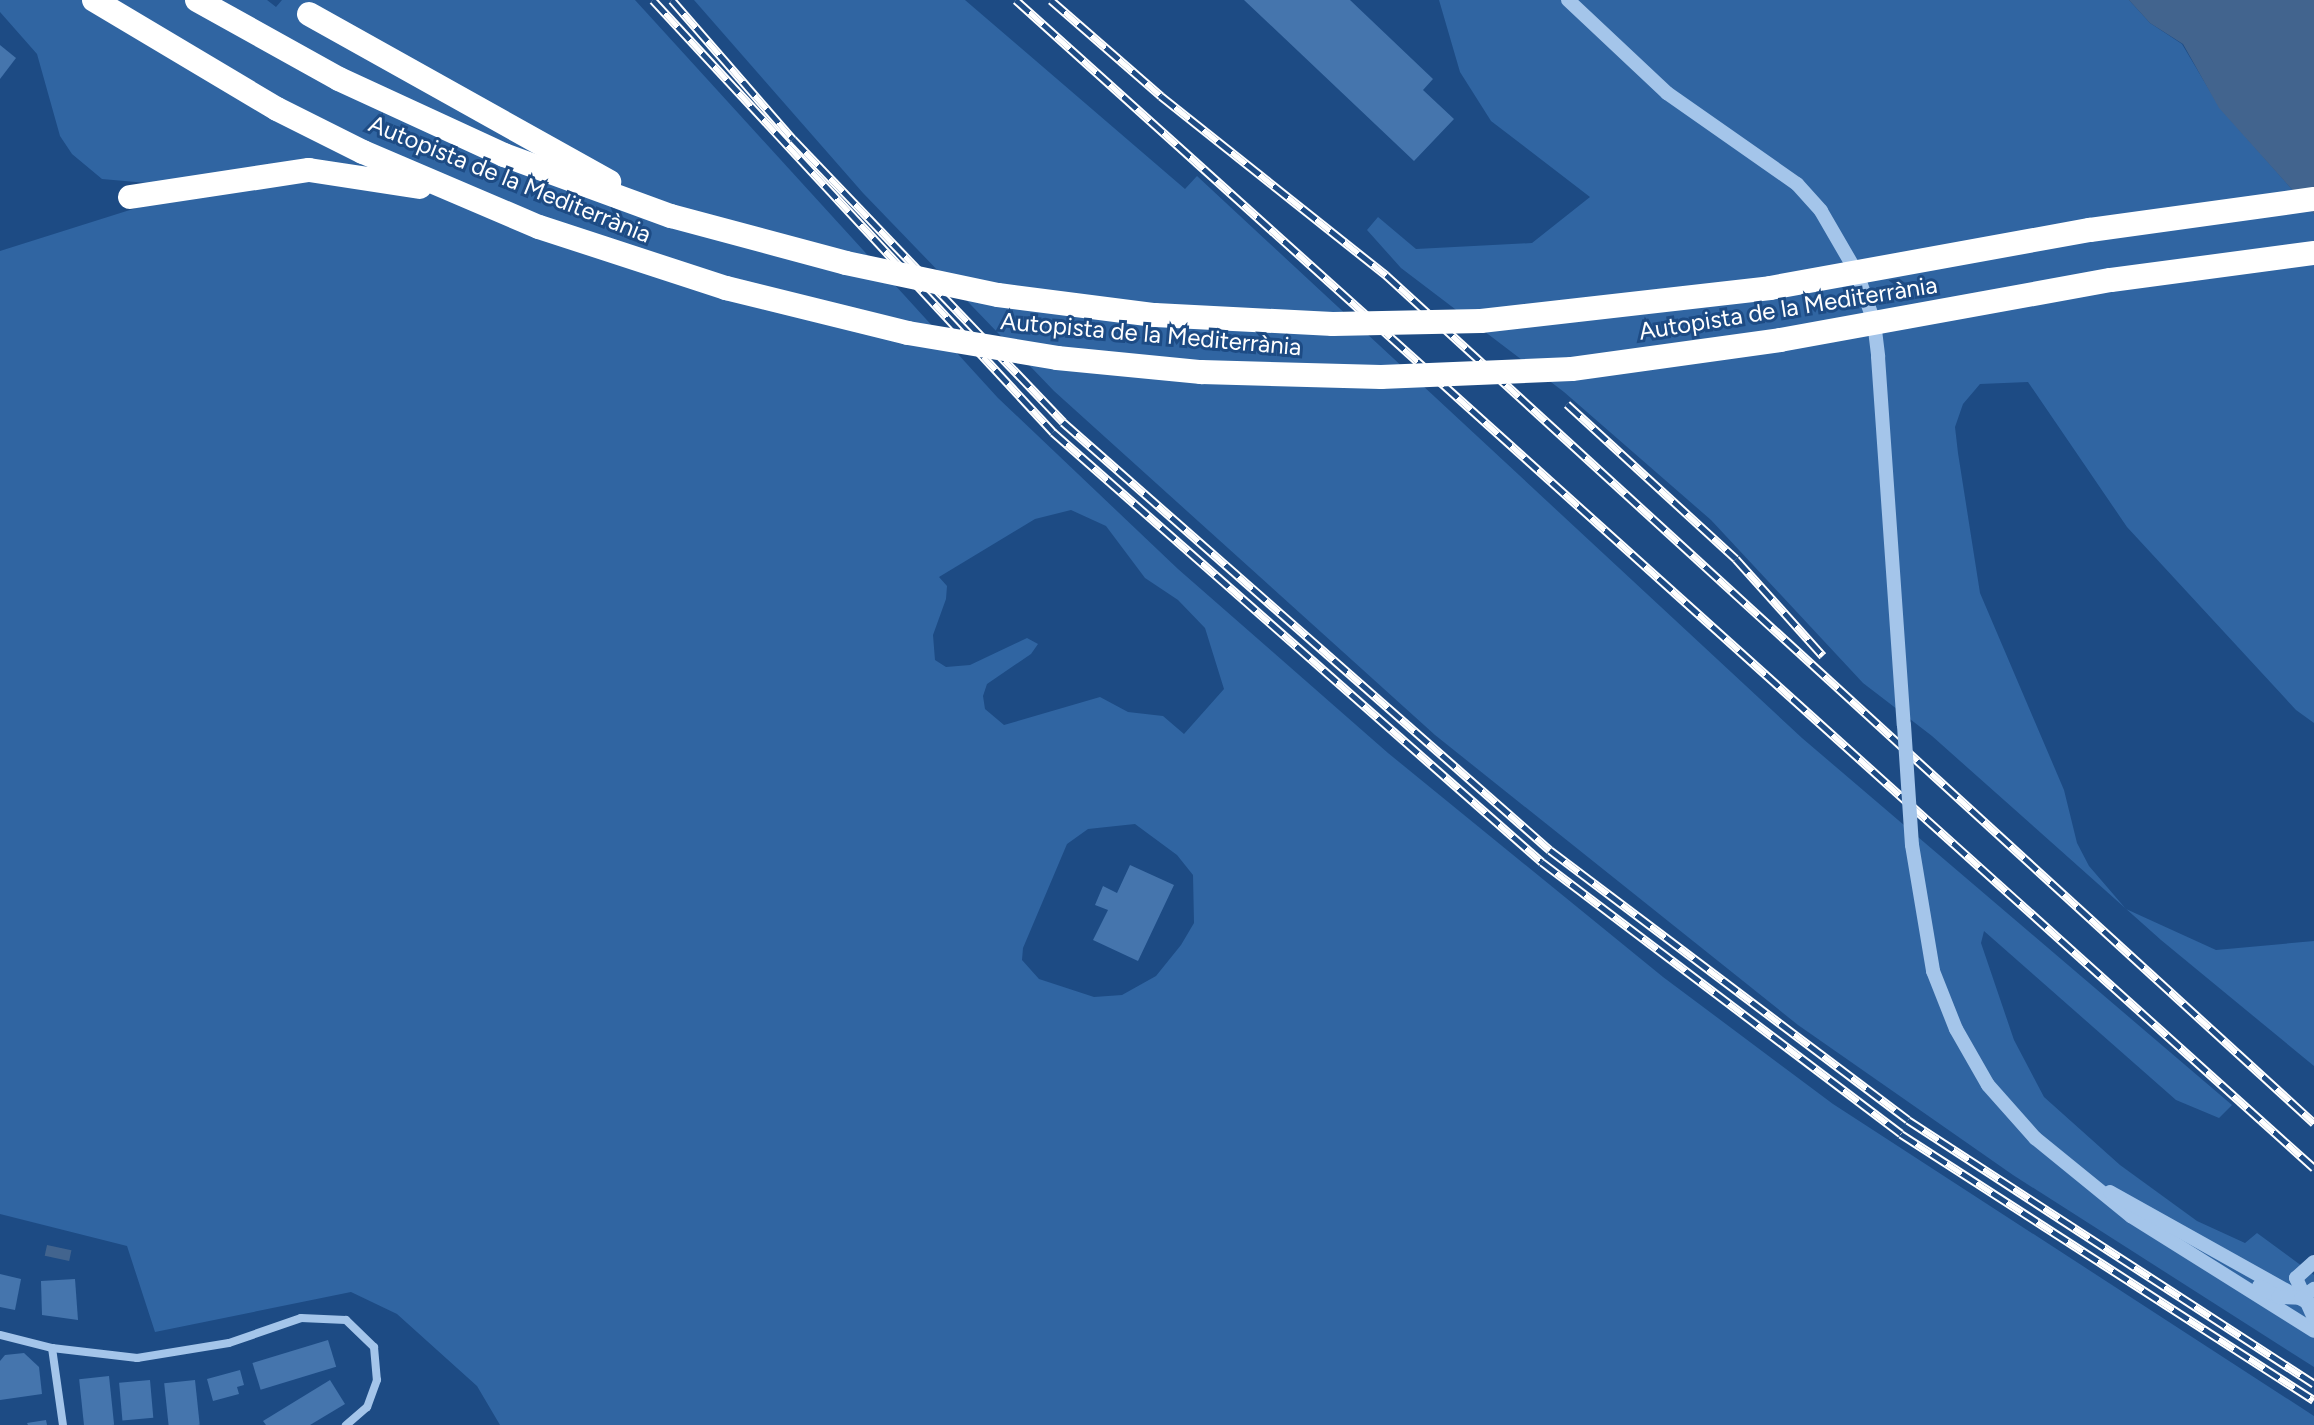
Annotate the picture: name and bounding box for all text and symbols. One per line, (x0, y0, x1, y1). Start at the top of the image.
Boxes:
street label: Autopista de la Mediterrània (365, 109, 655, 249)
street label: Autopista de la Mediterrània (1637, 270, 1939, 346)
street label: Autopista de la Mediterrània (999, 306, 1303, 362)

